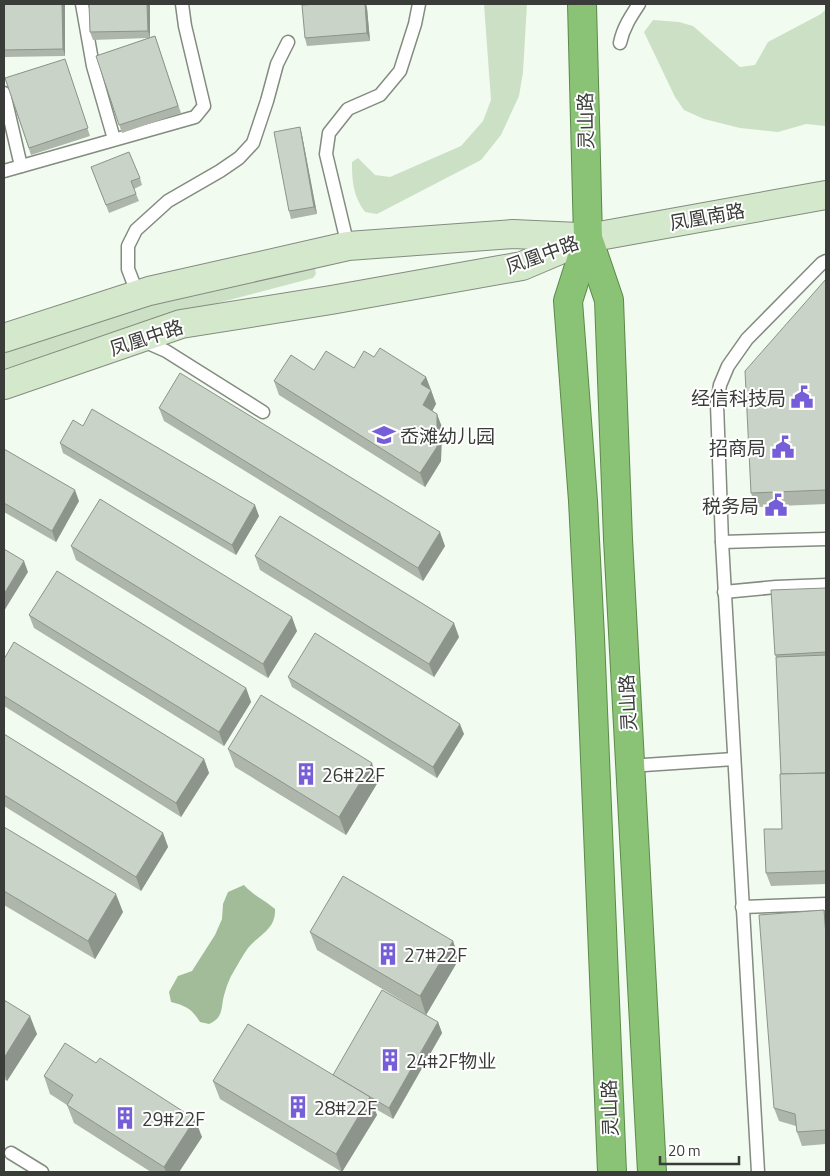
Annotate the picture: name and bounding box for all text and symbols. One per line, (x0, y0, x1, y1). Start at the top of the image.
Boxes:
street label: 灵山路 (570, 92, 600, 150)
street label: 凤凰南路 (667, 195, 747, 237)
street label: 凤凰中路 (501, 227, 583, 281)
street label: 凤凰中路 (105, 311, 187, 363)
place label: 经信科技局 (691, 383, 786, 412)
public building icon: 经信科技局 (789, 384, 815, 410)
place label: 岙滩幼儿园 (400, 421, 495, 450)
school or university icon: 岙滩幼儿园 (371, 422, 397, 448)
place label: 招商局 (709, 433, 766, 462)
public building icon: 招商局 (770, 434, 796, 460)
place label: 税务局 (702, 491, 759, 520)
public building icon: 税务局 (763, 492, 789, 518)
street label: 灵山路 (611, 674, 643, 732)
place label: 26#22F (322, 760, 385, 789)
building icon: 26#22F (293, 761, 319, 787)
place label: 27#22F (404, 940, 467, 969)
building icon: 27#22F (375, 941, 401, 967)
place label: 24#2F物业 (406, 1046, 497, 1075)
building icon: 24#2F物业 (377, 1047, 403, 1073)
street label: 灵山路 (594, 1079, 624, 1137)
place label: 28#22F (314, 1093, 377, 1122)
building icon: 28#22F (285, 1094, 311, 1120)
place label: 29#22F (142, 1104, 205, 1133)
building icon: 29#22F (112, 1105, 138, 1131)
scale bar (660, 1134, 739, 1166)
text: 20 m (668, 1139, 701, 1162)

